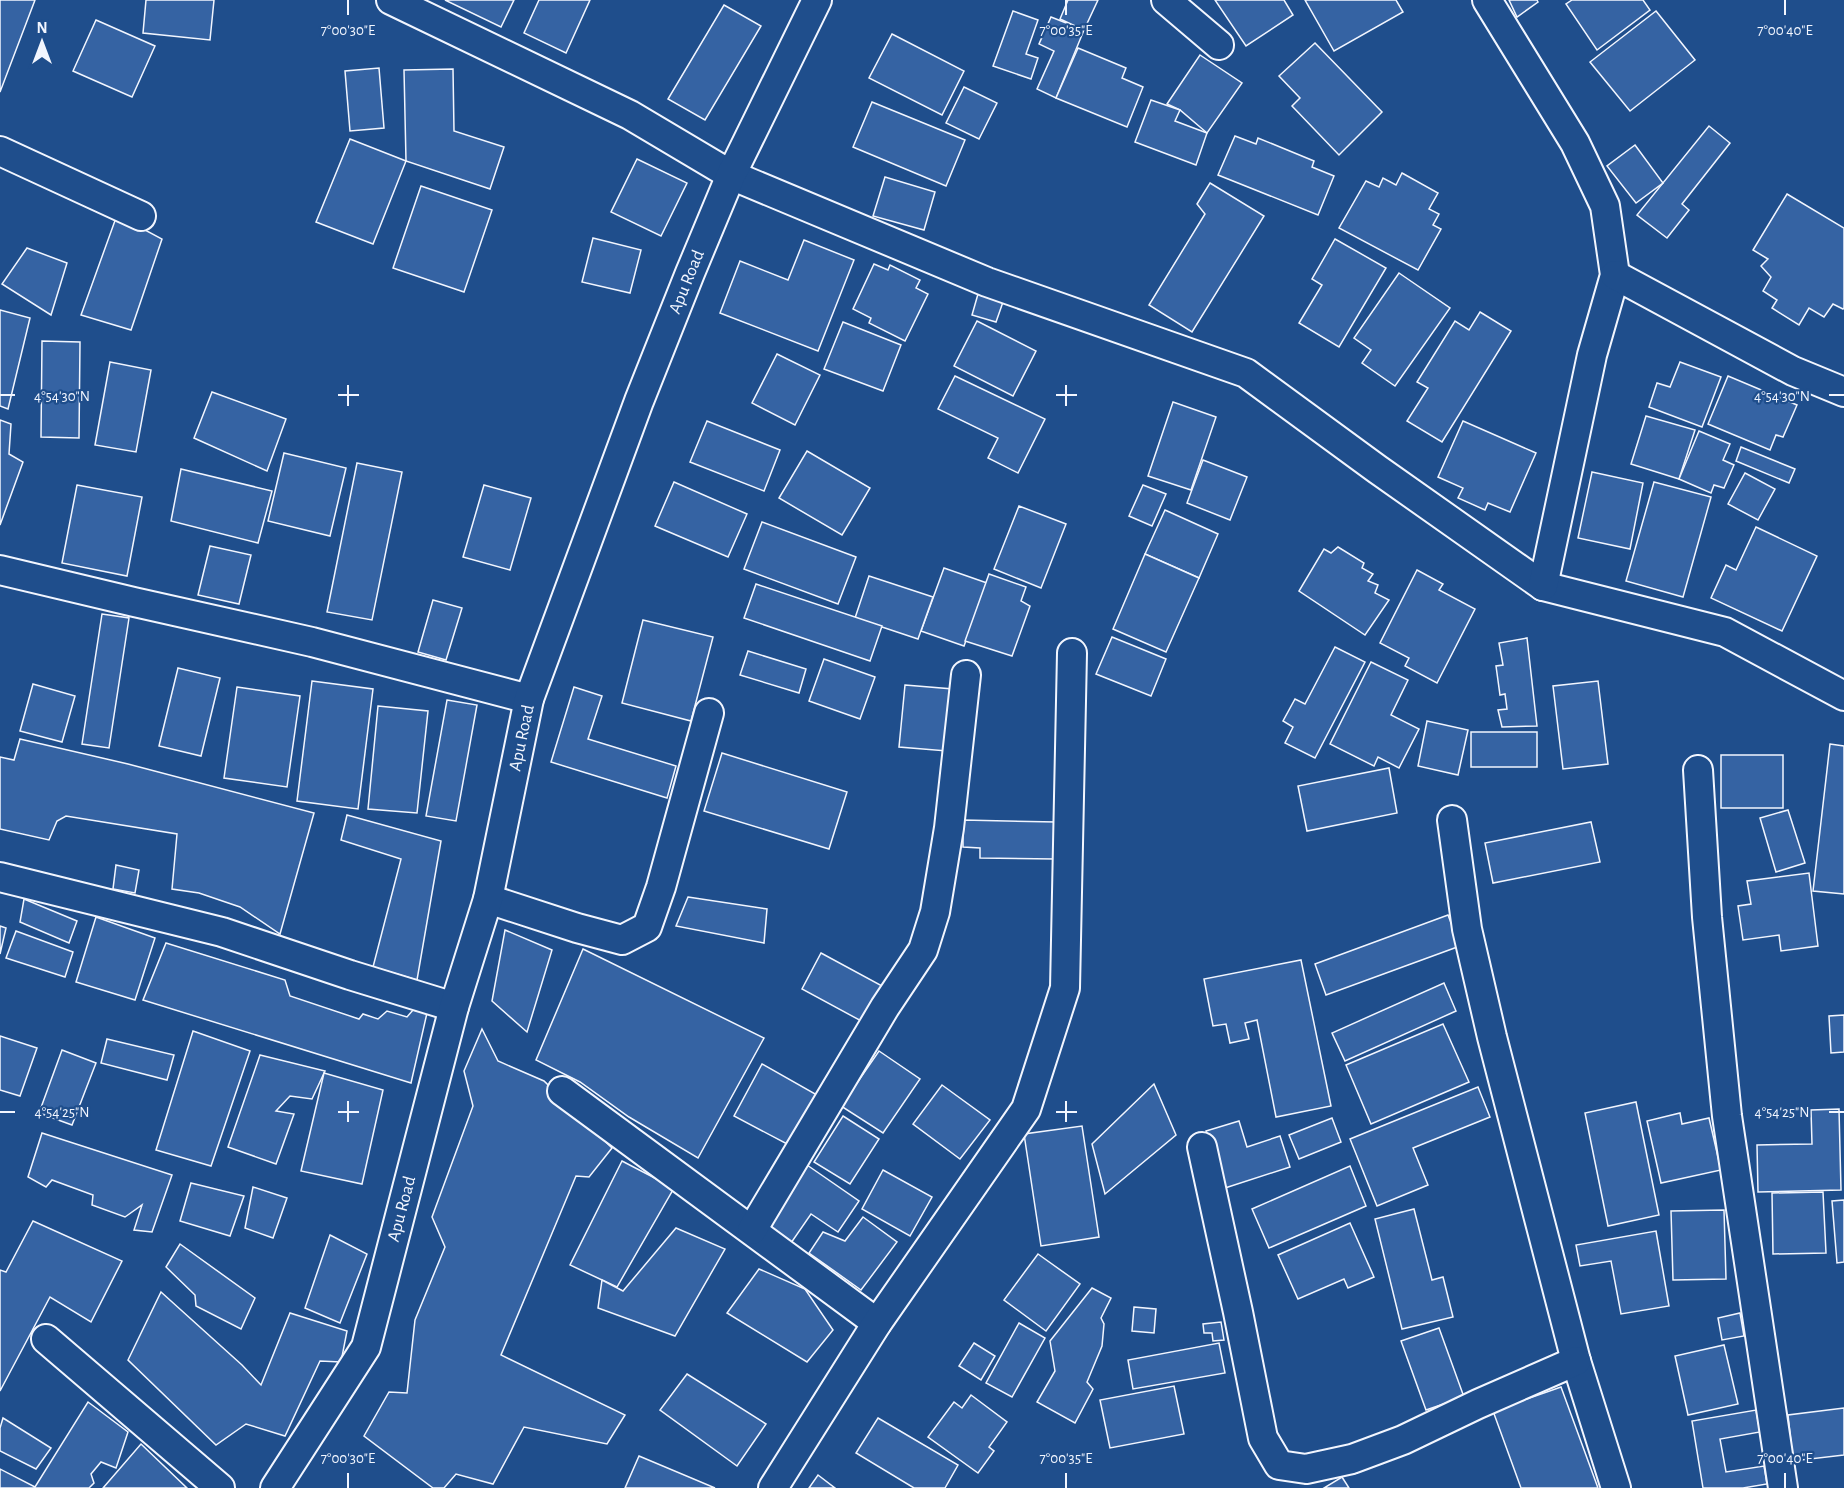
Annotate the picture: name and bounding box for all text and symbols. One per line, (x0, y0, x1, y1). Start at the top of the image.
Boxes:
north arrow (12, 12, 72, 72)
text: N (36, 20, 48, 36)
text: 7°00'30"E (321, 23, 375, 38)
text: 7°00'35"E (1040, 23, 1092, 38)
text: 7°00'40"E (1757, 23, 1813, 38)
street label: Apu Road (666, 247, 708, 317)
text: 4°54'30"N (34, 389, 90, 404)
text: 4°54'30"N (1754, 389, 1810, 404)
street label: Apu Road (506, 703, 538, 773)
text: 4°54'25"N (34, 1105, 90, 1120)
text: 4°54'25"N (1754, 1105, 1810, 1120)
street label: Apu Road (385, 1174, 419, 1244)
text: 7°00'30"E (321, 1451, 375, 1466)
text: 7°00'35"E (1040, 1451, 1092, 1466)
text: 7°00'40"E (1757, 1451, 1813, 1466)

